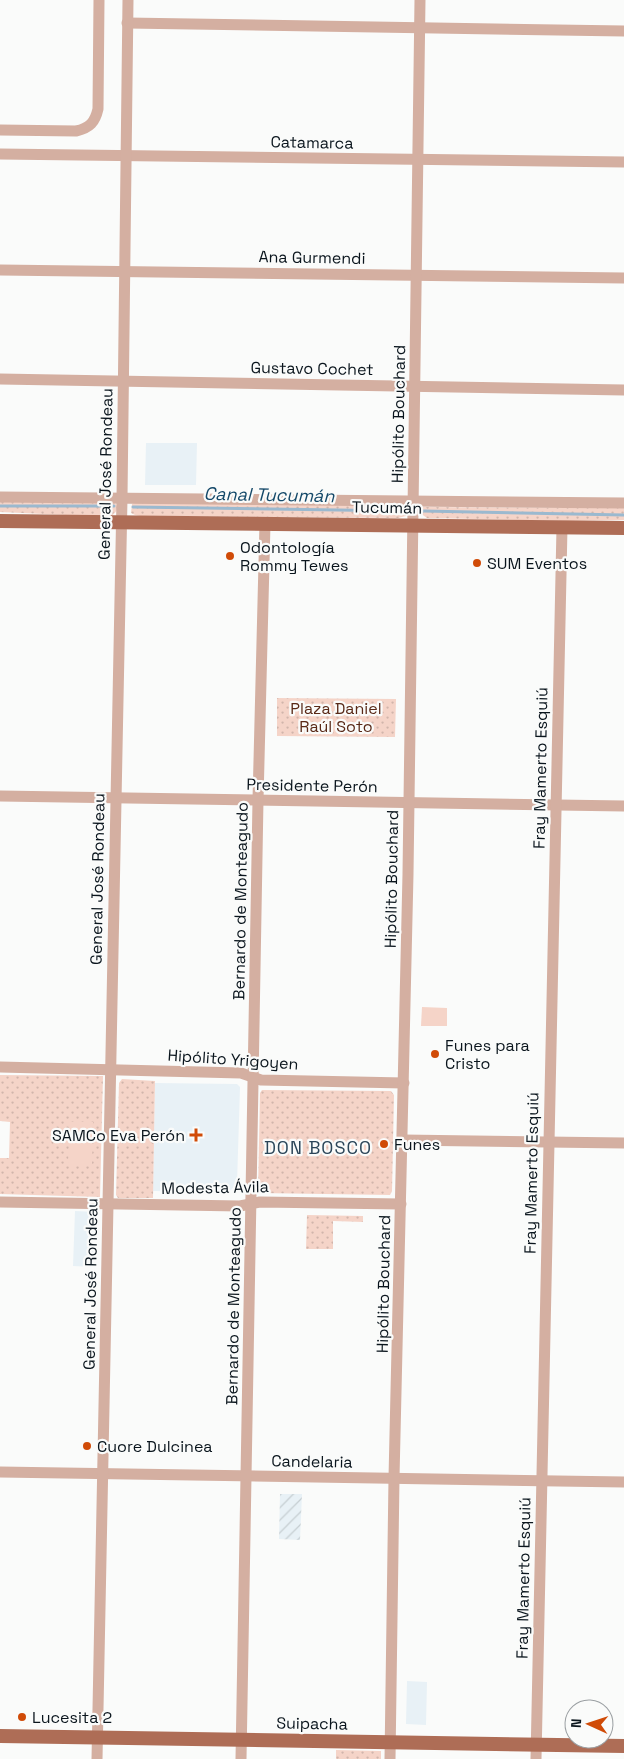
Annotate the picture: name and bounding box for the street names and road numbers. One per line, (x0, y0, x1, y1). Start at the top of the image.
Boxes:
street label: Catamarca (270, 131, 354, 154)
street label: Ana Gurmendi (258, 246, 366, 269)
street label: Hipólito Bouchard (387, 345, 410, 483)
street label: Gustavo Cochet (250, 357, 374, 380)
street label: General José Rondeau (94, 388, 117, 560)
street label: Tucumán (352, 496, 422, 519)
street label: Fray Mamerto Esquiú (529, 687, 552, 849)
street label: Presidente Perón (246, 774, 378, 797)
street label: General José Rondeau (86, 793, 109, 965)
street label: Bernardo de Monteagudo (228, 802, 253, 1000)
street label: Hipólito Bouchard (380, 810, 403, 948)
street label: Hipólito Yrigoyen (167, 1044, 299, 1075)
street label: Fray Mamerto Esquiú (520, 1092, 543, 1254)
street label: Modesta Ávila (161, 1176, 269, 1199)
street label: General José Rondeau (79, 1198, 102, 1370)
street label: Bernardo de Monteagudo (221, 1207, 246, 1405)
street label: Hipólito Bouchard (372, 1215, 395, 1353)
street label: Candelaria (271, 1450, 353, 1473)
street label: Fray Mamerto Esquiú (512, 1497, 535, 1659)
street label: Suipacha (276, 1712, 348, 1735)

